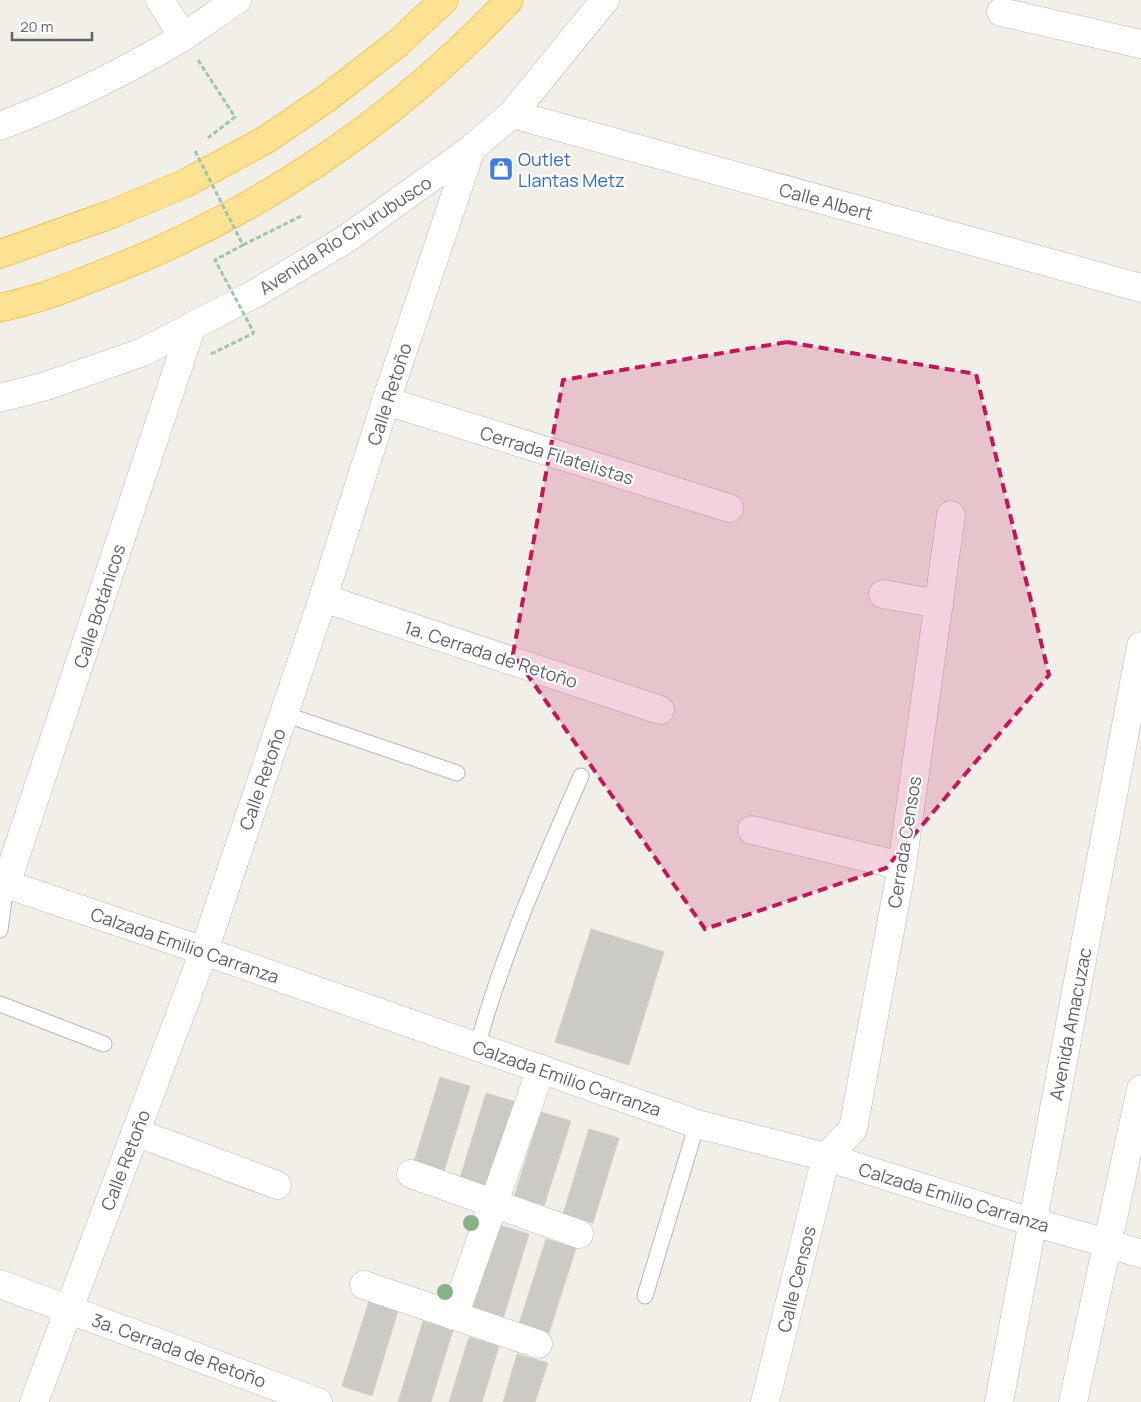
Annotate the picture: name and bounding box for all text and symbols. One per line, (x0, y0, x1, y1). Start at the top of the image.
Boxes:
scale bar (12, 10, 92, 42)
text: 20 m (20, 16, 53, 37)
place label: Outlet Llantas Metz (518, 147, 625, 192)
shop icon: Outlet Llantas Metz (488, 156, 514, 182)
street label: Avenida Río Churubusco (254, 170, 436, 300)
street label: Calle Albert (777, 177, 875, 225)
street label: Calle Retoño (361, 340, 417, 448)
street label: Cerrada Filatelistas (477, 420, 637, 490)
street label: Calle Botánicos (68, 541, 130, 671)
street label: 1a. Cerrada de Retoño (401, 615, 581, 693)
street label: Calle Retoño (233, 725, 291, 833)
street label: Cerrada Censos (882, 774, 926, 910)
street label: Calzada Emilio Carranza (88, 901, 282, 989)
street label: Avenida Amacuzac (1043, 946, 1097, 1102)
street label: Calzada Emilio Carranza (470, 1034, 664, 1122)
street label: Calle Retoño (95, 1106, 155, 1214)
street label: Calzada Emilio Carranza (856, 1157, 1052, 1237)
street label: Calle Censos (771, 1223, 821, 1335)
street label: 3a. Cerrada de Retoño (88, 1307, 270, 1393)

